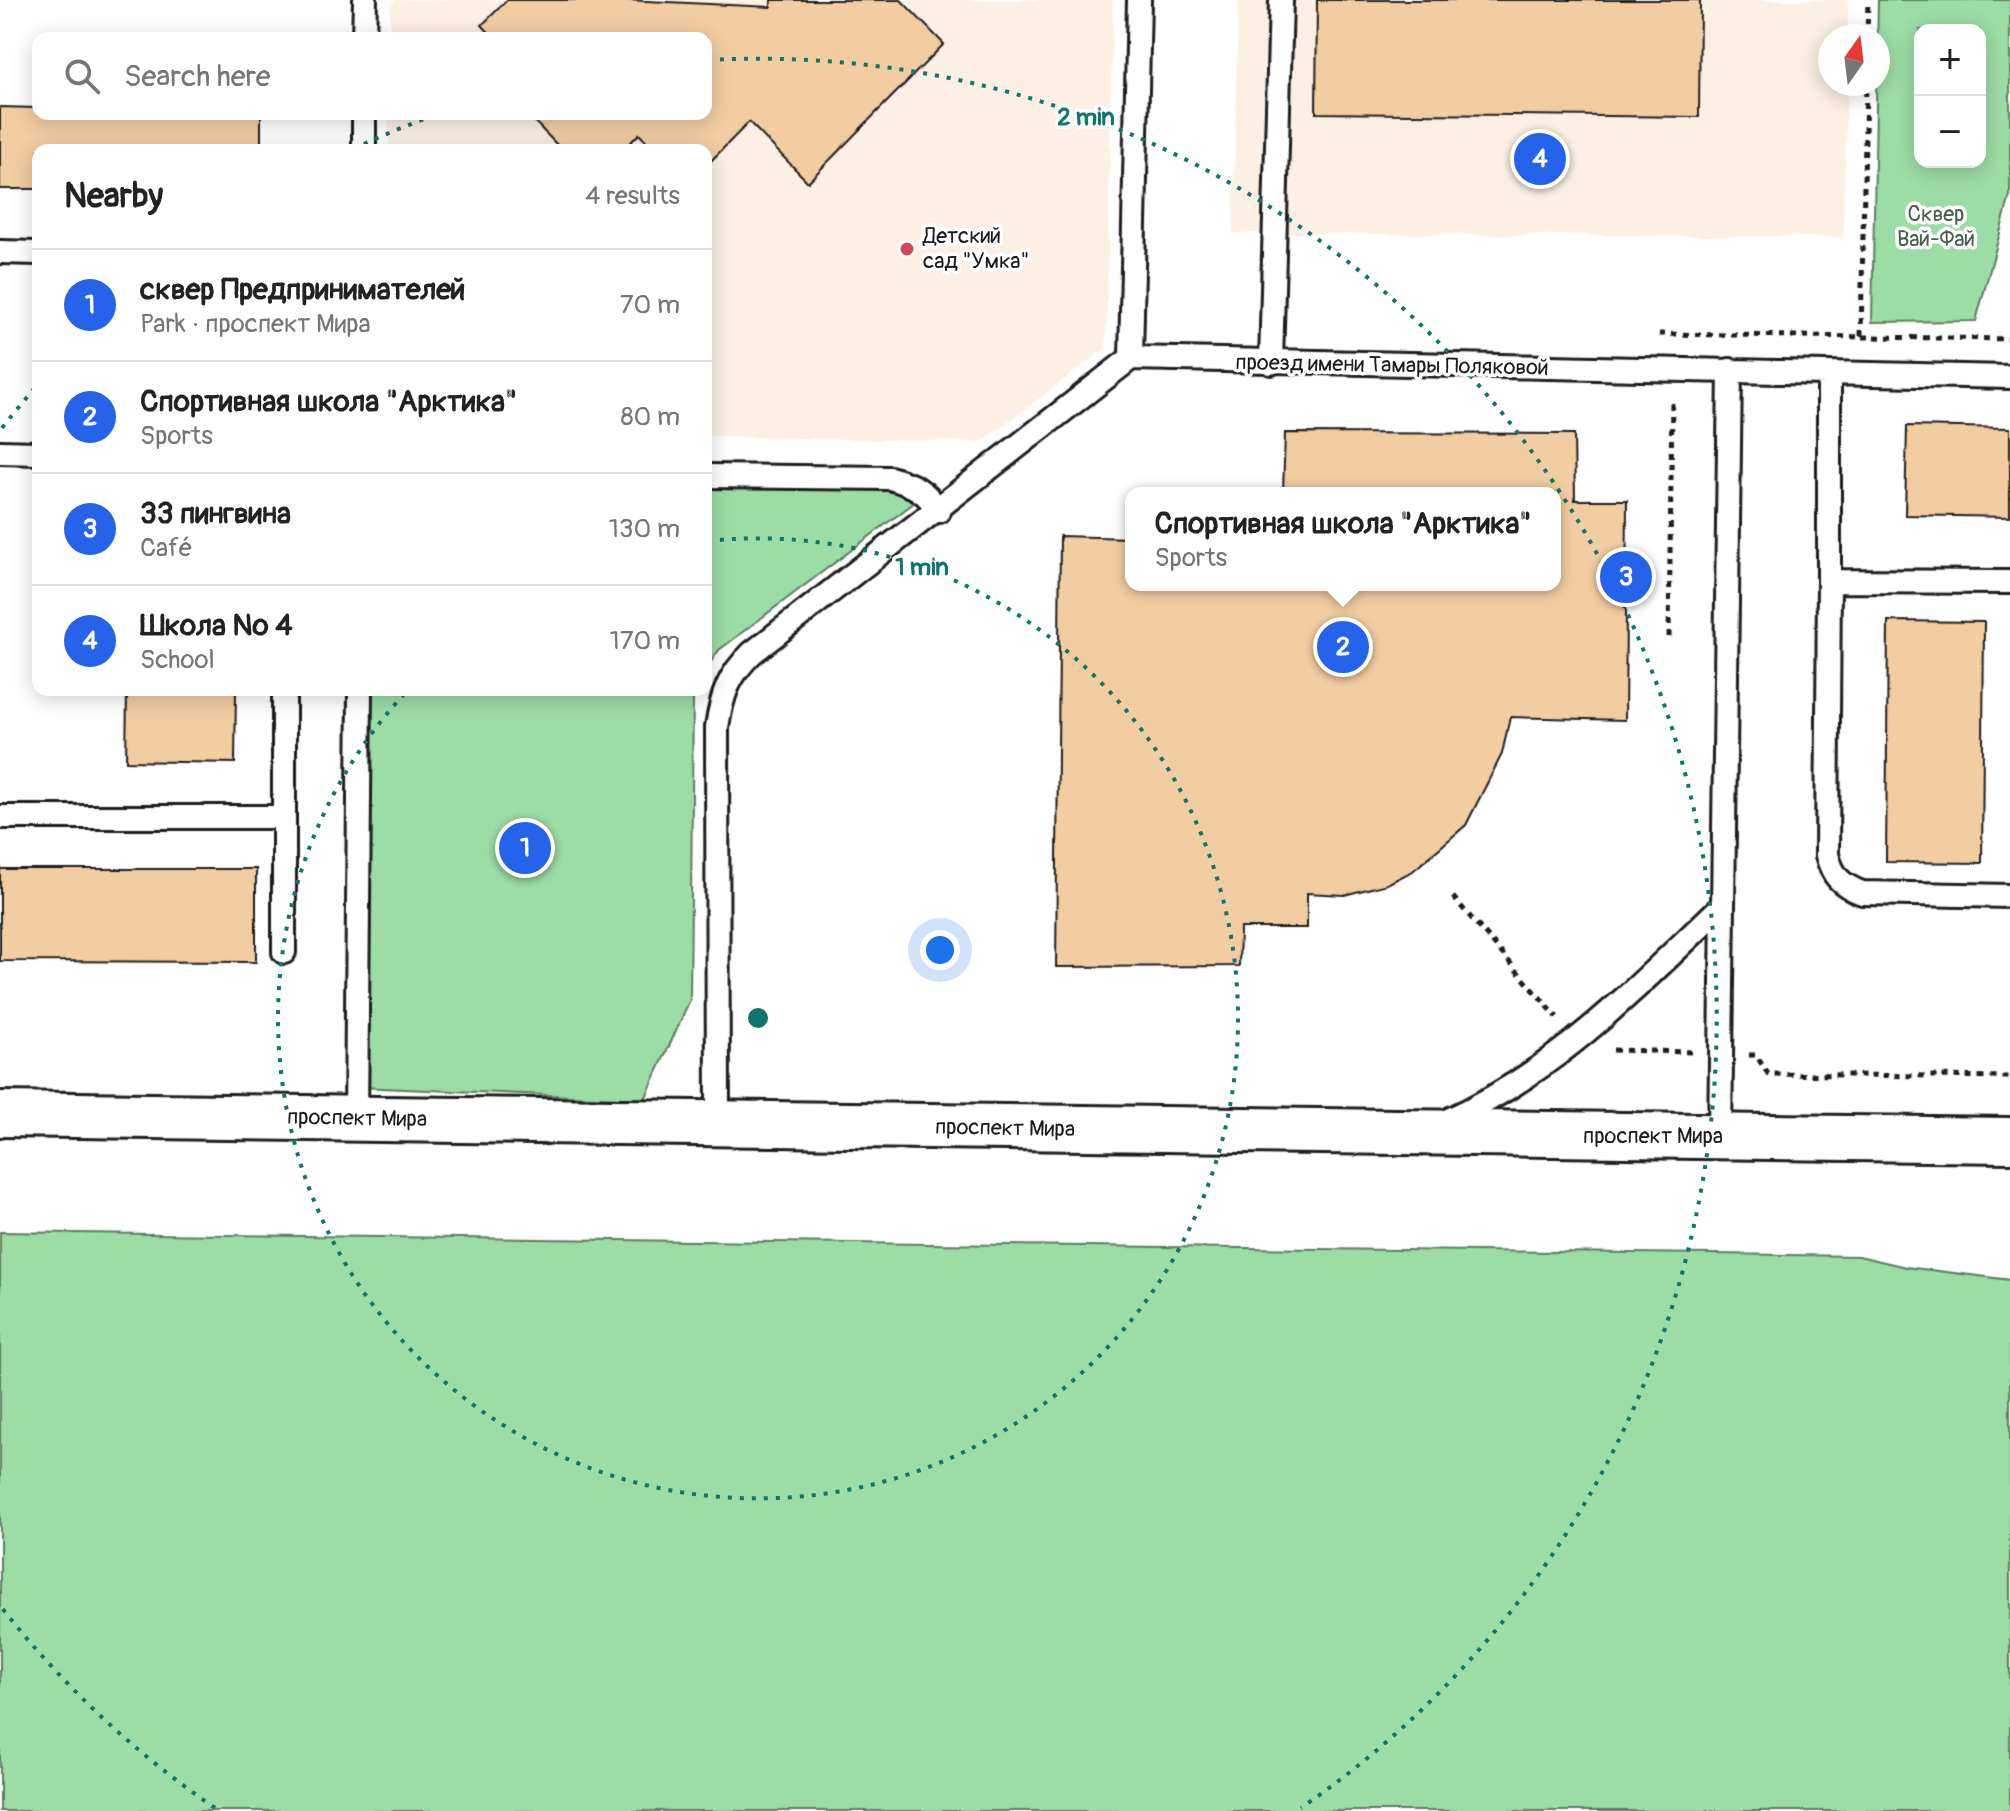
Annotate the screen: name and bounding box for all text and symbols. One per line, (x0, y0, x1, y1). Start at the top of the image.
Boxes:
north arrow (1818, 24, 1890, 96)
map controls (1914, 24, 1986, 168)
button: + (1914, 24, 1986, 96)
search box (32, 32, 712, 120)
icon: search (60, 54, 104, 98)
text: Search here (124, 58, 271, 95)
button: − (1914, 96, 1986, 168)
text: 2 min (1057, 103, 1115, 132)
pin: 4 (1514, 129, 1566, 189)
text: Nearby (64, 175, 163, 218)
text: 4 results (585, 180, 680, 212)
park label: Сквер Вай-Фай (1897, 200, 1975, 253)
place label: Детский сад "Умка" (922, 222, 1030, 275)
marker: Детский сад "Умка" (898, 240, 916, 258)
text: сквер Предпринимателей (140, 271, 466, 308)
text: 1 (85, 289, 95, 321)
text: 70 m (620, 289, 680, 321)
text: Park · проспект Мира (140, 308, 371, 340)
street label: проезд имени Тамары Поляковой (1235, 348, 1549, 382)
text: Спортивная школа "Арктика" (140, 383, 517, 420)
text: 2 (83, 401, 97, 433)
text: 80 m (620, 401, 680, 433)
text: Sports (140, 420, 213, 452)
popup (1125, 487, 1561, 591)
text: 33 пингвина (140, 495, 291, 532)
text: Спортивная школа "Арктика" (1154, 505, 1532, 542)
text: 3 (83, 513, 97, 545)
text: 130 m (609, 513, 680, 545)
text: Café (140, 532, 193, 564)
text: Sports (1154, 542, 1227, 574)
pin: 3 (1600, 547, 1652, 607)
text: 1 min (895, 553, 949, 582)
text: Школа № 4 (140, 607, 293, 644)
pin: 2 (1317, 617, 1369, 677)
text: 4 (82, 625, 98, 657)
text: 170 m (610, 625, 680, 657)
text: School (140, 644, 215, 676)
pin: 1 (499, 818, 551, 878)
your location (920, 930, 960, 970)
centre of rings (744, 1004, 772, 1032)
street label: проспект Мира (287, 1103, 427, 1133)
street label: проспект Мира (935, 1113, 1075, 1143)
street label: проспект Мира (1583, 1122, 1723, 1150)

